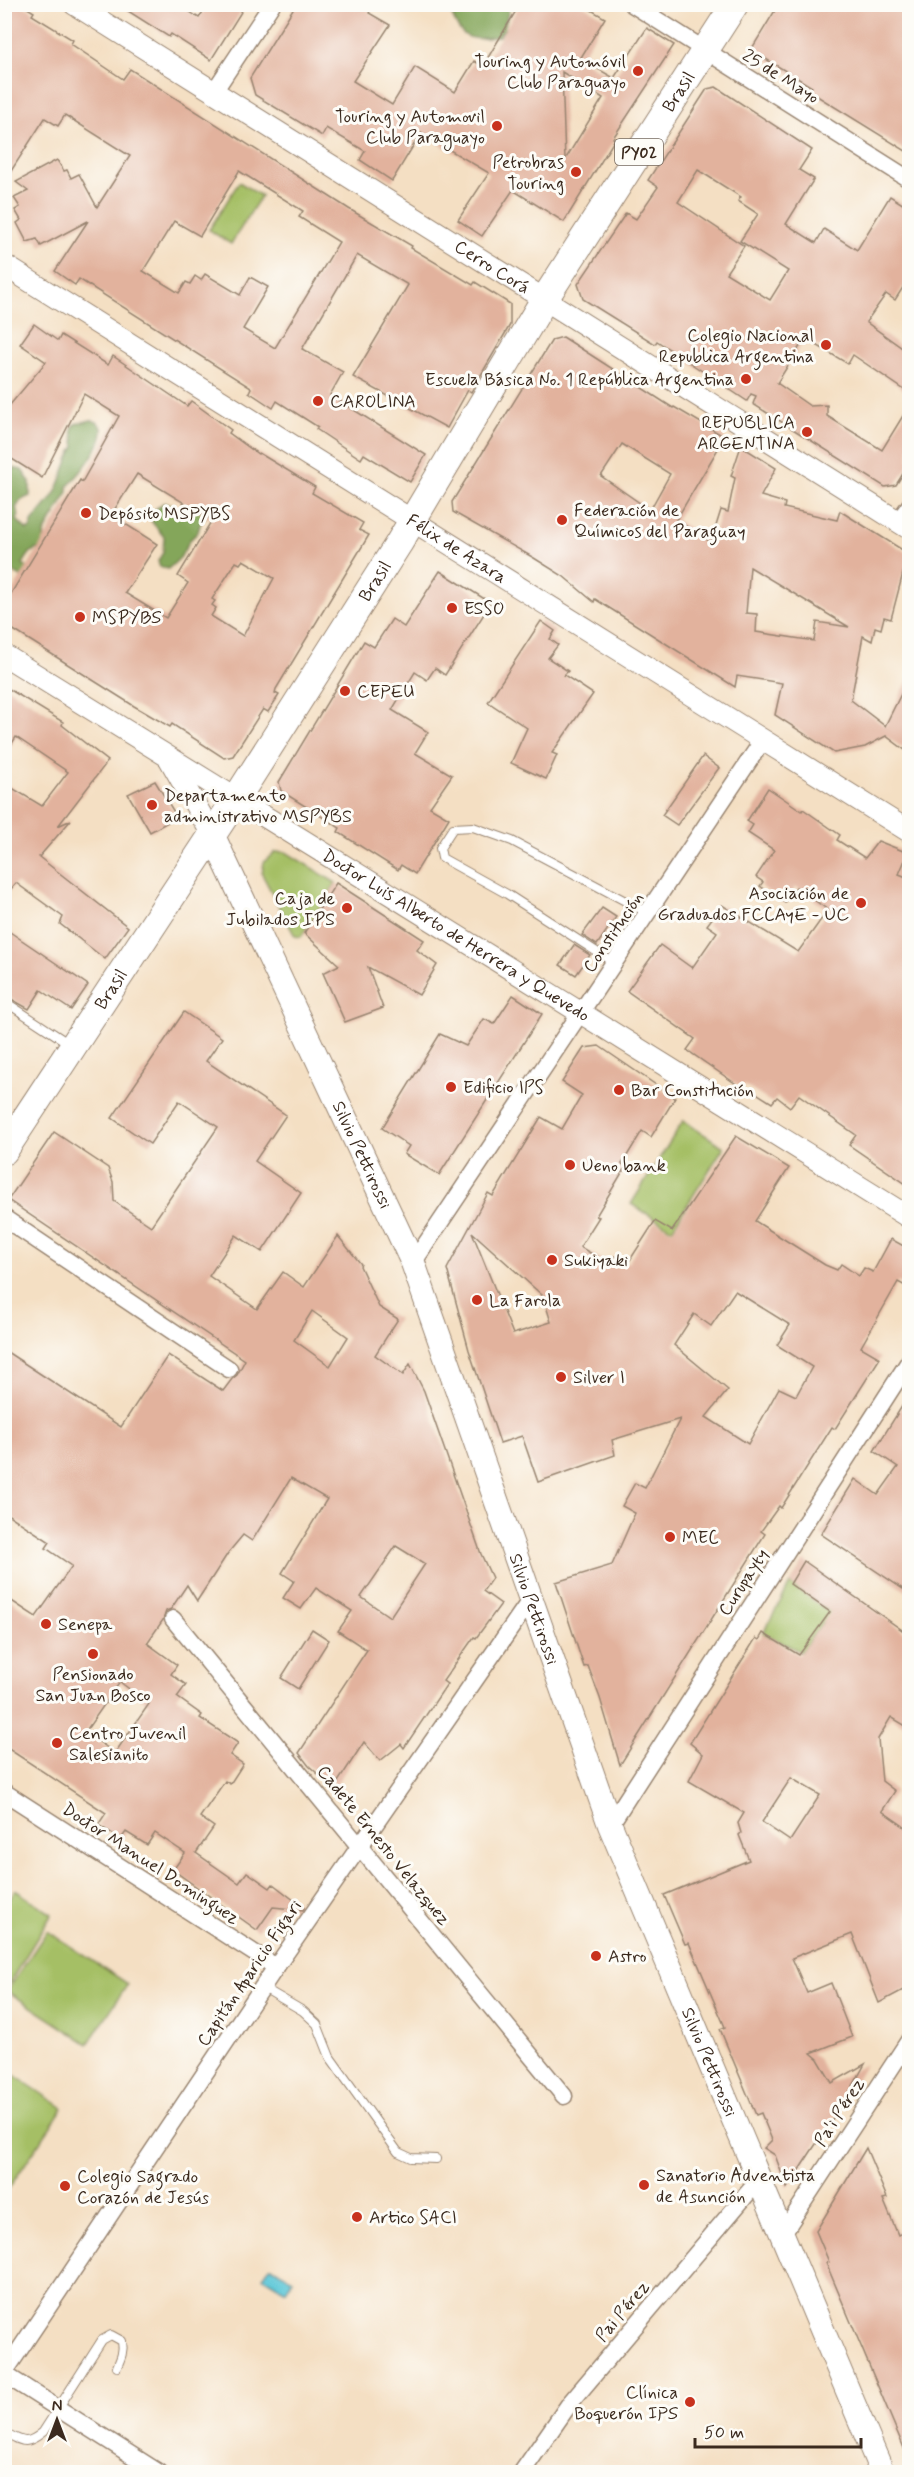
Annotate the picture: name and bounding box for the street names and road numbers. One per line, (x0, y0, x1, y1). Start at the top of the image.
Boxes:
street label: 25 de Mayo (738, 44, 823, 110)
street label: Brasil (657, 67, 701, 117)
road number: PY02 (615, 139, 663, 165)
street label: Cerro Corá (449, 235, 534, 300)
street label: Félix de Azara (401, 509, 511, 590)
street label: Brasil (354, 557, 398, 607)
street label: Doctor Luis Alberto de Herrera y Quevedo (317, 844, 594, 1028)
street label: Constitución (578, 887, 650, 978)
street label: Brasil (89, 965, 134, 1014)
street label: Silvio Pettirossi (326, 1097, 397, 1213)
street label: Curupayty (713, 1544, 774, 1621)
street label: Silvio Pettirossi (503, 1550, 564, 1668)
street label: Cadete Ernesto Velazquez (311, 1760, 456, 1931)
street label: Doctor Manuel Dominguez (56, 1797, 244, 1932)
street label: Capitán Aparicio Figari (192, 1896, 309, 2053)
street label: Silvio Pettirossi (675, 2004, 742, 2121)
street label: Pa'i Pérez (809, 2074, 871, 2151)
street label: Pai Pérez (590, 2276, 656, 2347)

